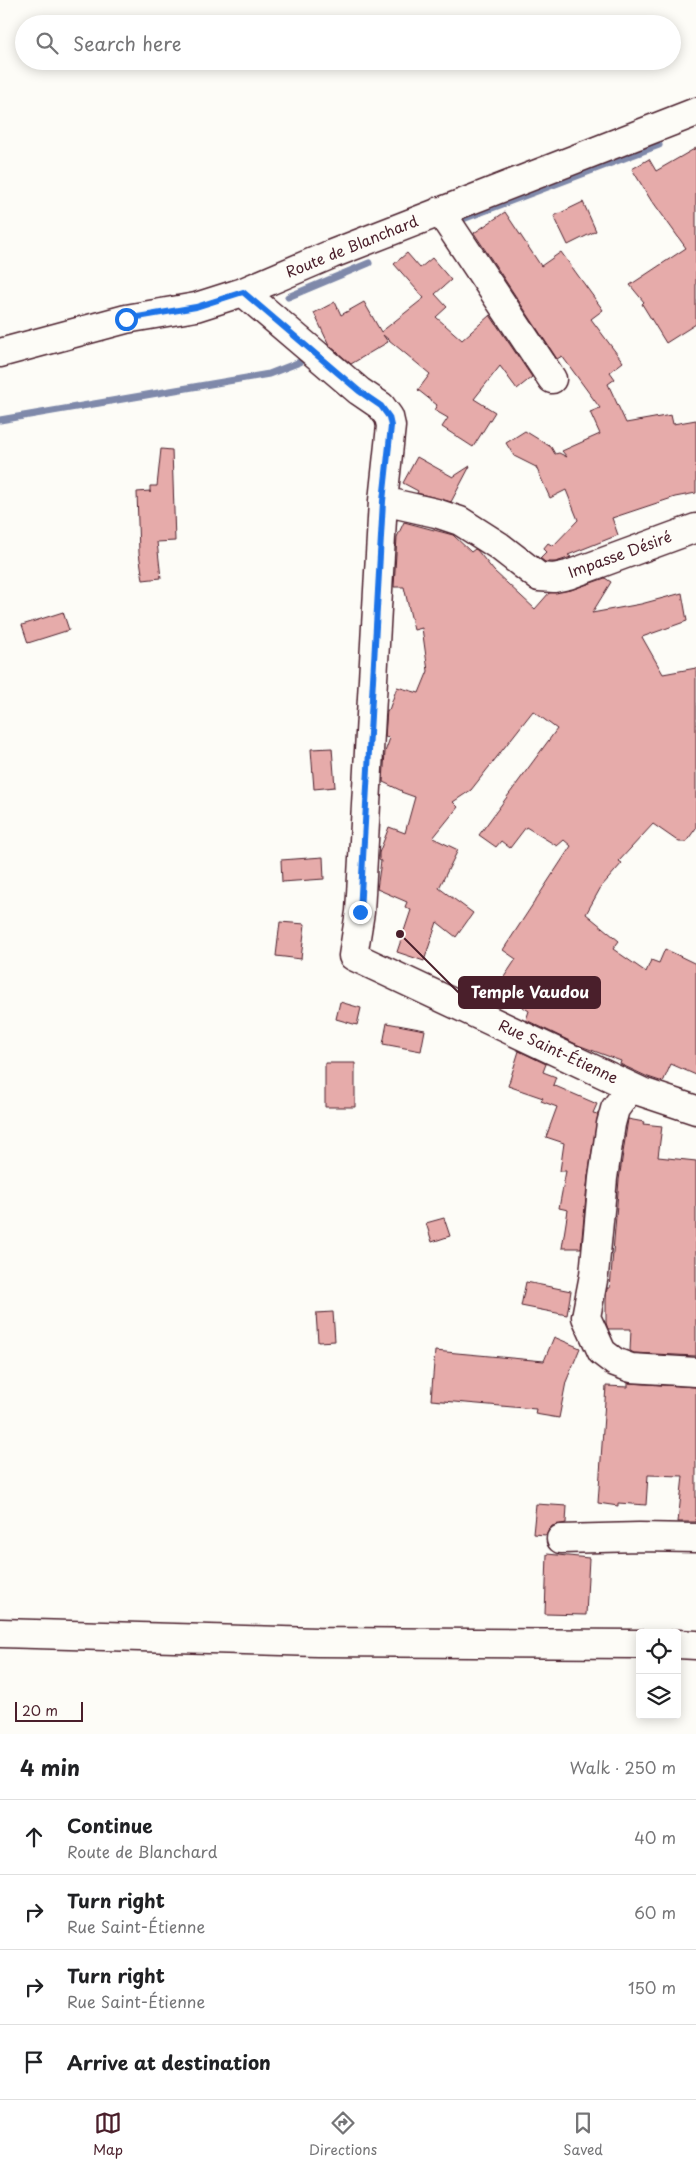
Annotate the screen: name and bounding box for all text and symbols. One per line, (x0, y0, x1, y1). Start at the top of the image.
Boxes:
search box (15, 15, 681, 70)
icon: search (33, 29, 61, 57)
text: Search here (73, 29, 182, 57)
street label: Route de Blanchard (282, 209, 421, 283)
route start (115, 308, 138, 331)
street label: Impasse Désiré (564, 524, 675, 583)
route end (349, 901, 372, 924)
callout: Temple Vaudou (459, 977, 600, 1008)
text: Temple Vaudou (471, 979, 589, 1003)
street label: Rue Saint-Étienne (495, 1013, 622, 1088)
map controls (636, 1629, 681, 1719)
button: locate (636, 1629, 681, 1674)
button: layers (636, 1674, 681, 1719)
scale bar (15, 1699, 82, 1722)
text: 20 m (22, 1700, 58, 1721)
text: 4 min (20, 1751, 80, 1783)
text: Walk · 250 m (570, 1755, 676, 1779)
text: Continue (67, 1811, 153, 1839)
icon: ahead (20, 1823, 48, 1851)
text: 40 m (634, 1825, 676, 1849)
text: Route de Blanchard (67, 1839, 217, 1863)
text: Turn right (67, 1886, 165, 1914)
icon: right (20, 1898, 48, 1926)
text: 60 m (634, 1900, 676, 1924)
text: Rue Saint-Étienne (67, 1914, 205, 1938)
text: Turn right (67, 1961, 165, 1989)
icon: right (20, 1973, 48, 2001)
text: 150 m (628, 1975, 676, 1999)
text: Rue Saint-Étienne (67, 1989, 205, 2013)
icon: arrive (20, 2048, 48, 2076)
text: Arrive at destination (67, 2048, 271, 2076)
tab: Map (93, 2109, 123, 2160)
tab: Directions (309, 2109, 377, 2160)
tab: Saved (563, 2109, 603, 2160)

